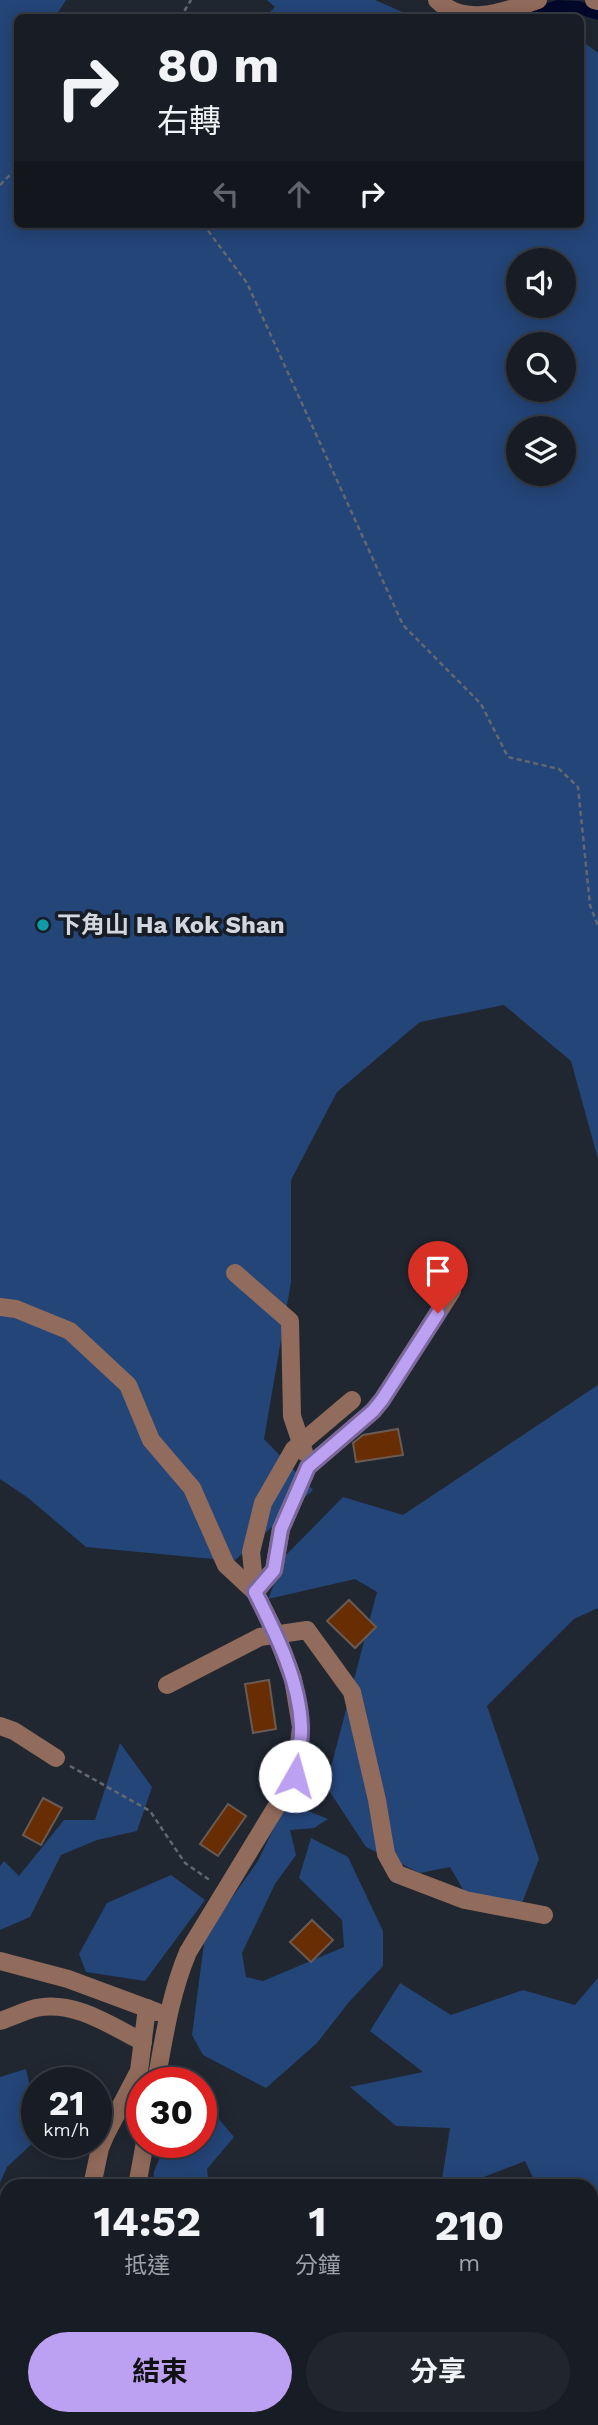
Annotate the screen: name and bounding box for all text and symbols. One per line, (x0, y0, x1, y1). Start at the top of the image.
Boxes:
text: 80 m (157, 36, 279, 94)
icon: right (42, 42, 133, 133)
text: 右轉 (157, 102, 221, 140)
icon: left (207, 175, 245, 213)
icon: ahead (280, 175, 318, 213)
icon: right (353, 175, 391, 213)
map controls (506, 248, 576, 486)
button: sound (506, 248, 576, 318)
button: search (506, 332, 576, 402)
button: layers (506, 416, 576, 486)
place label: 下角山 Ha Kok Shan (57, 911, 285, 939)
marker: 下角山 Ha Kok Shan (35, 917, 51, 933)
pin (408, 1241, 468, 1313)
icon: arrive (419, 1252, 457, 1290)
position arrow (258, 1739, 332, 1813)
speed limit sign: 30 (126, 2067, 217, 2158)
text: 21 (49, 2082, 84, 2124)
text: km/h (43, 2119, 90, 2140)
text: 14:52 (94, 2197, 201, 2246)
text: 1 (309, 2197, 327, 2246)
text: 210 (434, 2201, 504, 2250)
text: m (458, 2250, 480, 2277)
text: 抵達 (124, 2252, 170, 2279)
text: 分鐘 (295, 2252, 341, 2279)
button: 結束 (28, 2332, 292, 2412)
button: 分享 (306, 2332, 570, 2412)

